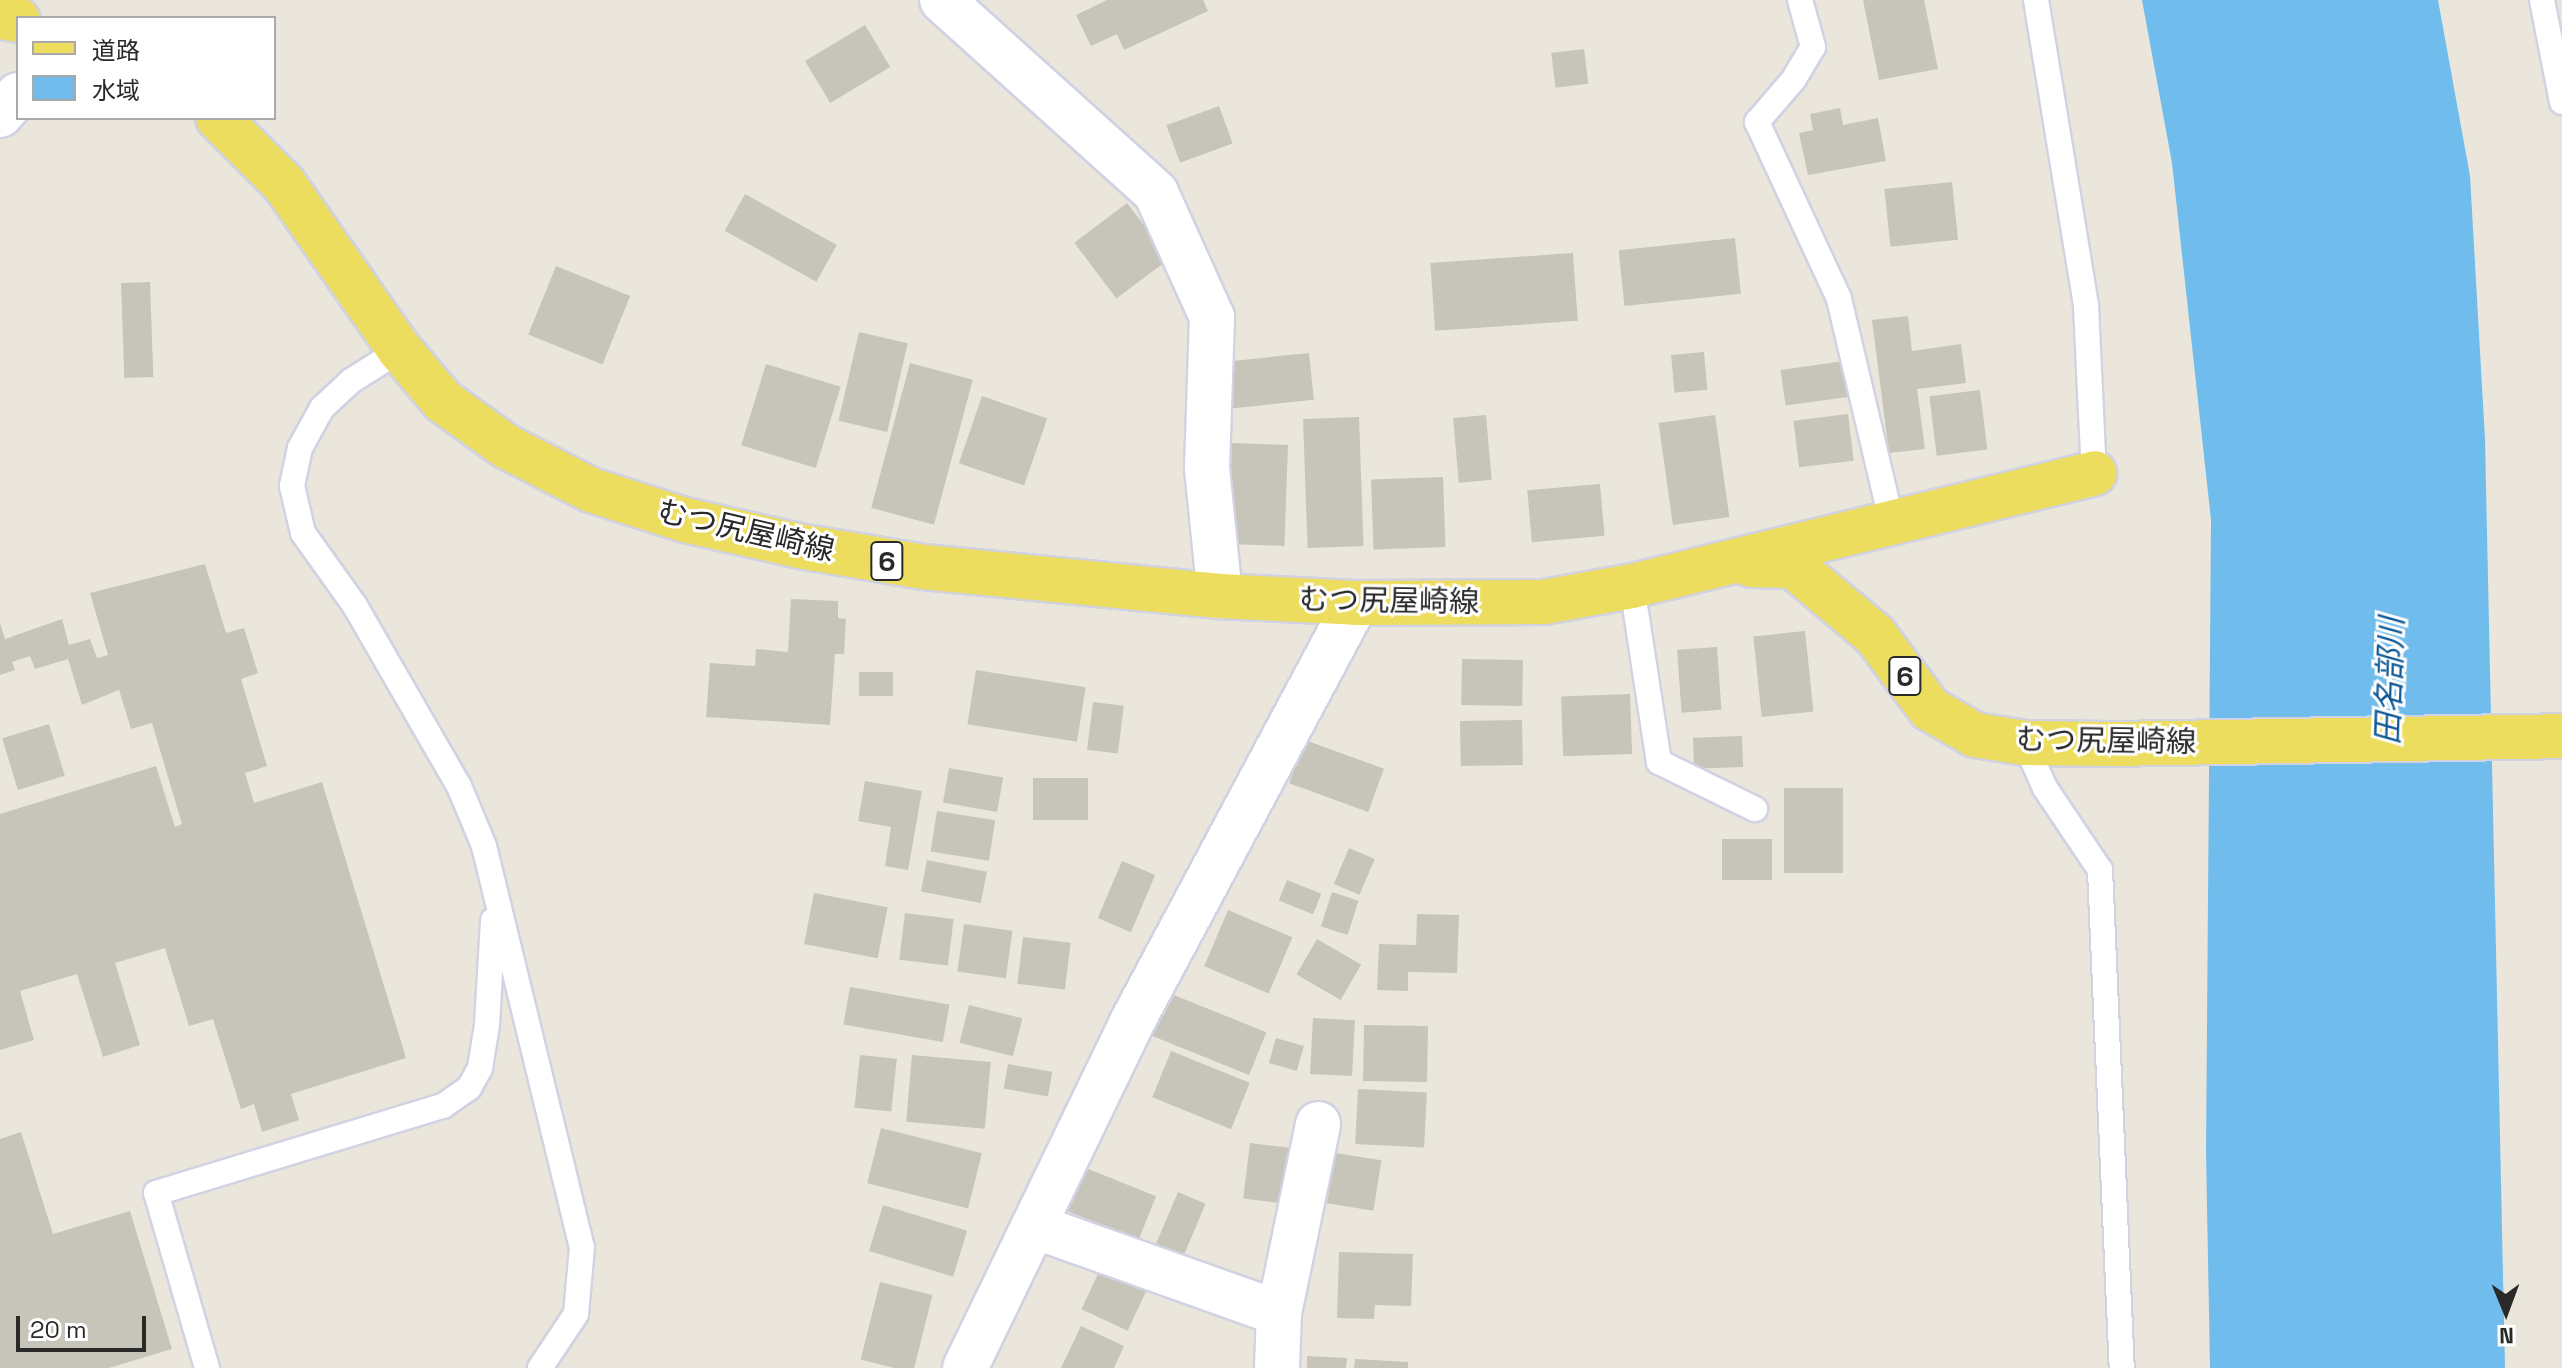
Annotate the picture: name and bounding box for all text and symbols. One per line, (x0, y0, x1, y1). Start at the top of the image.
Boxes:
legend (16, 16, 276, 120)
text: 道路 (92, 35, 140, 66)
text: 水域 (92, 75, 140, 106)
street label: むつ尻屋崎線 (654, 493, 838, 569)
road number: 6 (869, 537, 905, 585)
street label: むつ尻屋崎線 (1299, 581, 1479, 621)
water label: 田名部川 (2369, 616, 2411, 746)
road number: 6 (1887, 652, 1923, 700)
street label: むつ尻屋崎線 (2016, 721, 2196, 761)
north arrow (2466, 1272, 2546, 1352)
scale bar (20, 1300, 150, 1350)
text: 20 m (30, 1314, 87, 1345)
text: N (2499, 1322, 2514, 1350)

